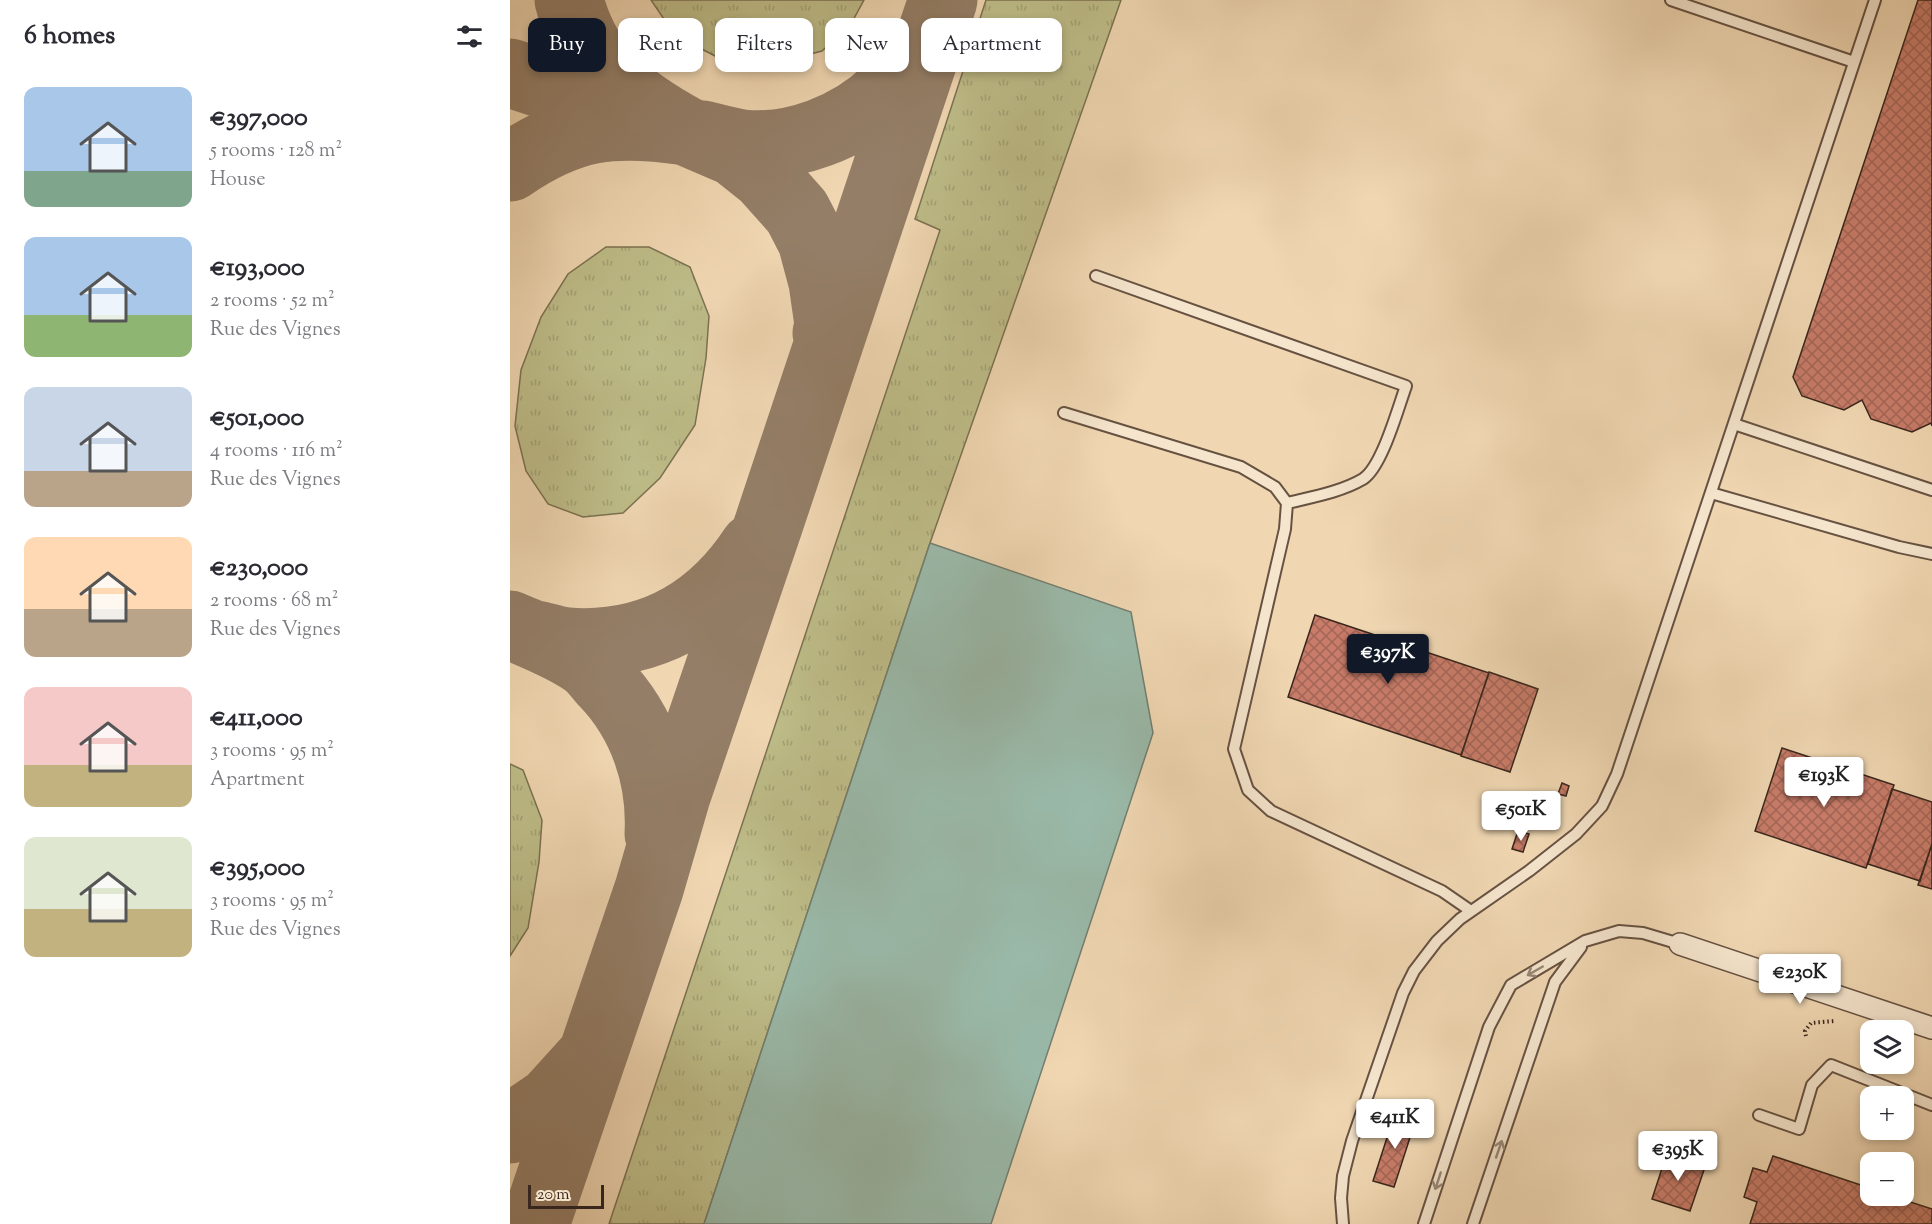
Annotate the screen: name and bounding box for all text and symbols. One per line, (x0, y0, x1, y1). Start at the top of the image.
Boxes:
text: 6 homes (24, 18, 115, 55)
chip: Buy (528, 18, 606, 72)
chip: Rent (618, 18, 703, 72)
chip: Filters (715, 18, 813, 72)
chip: New (825, 18, 909, 72)
chip: Apartment (921, 18, 1062, 72)
icon: filters (453, 20, 486, 53)
text: €397,000 (210, 100, 308, 137)
icon: home (72, 111, 144, 183)
text: 5 rooms · 128 m² (210, 137, 342, 166)
text: House (210, 166, 265, 195)
text: €193,000 (210, 250, 305, 287)
icon: home (72, 261, 144, 333)
text: 2 rooms · 52 m² (210, 287, 335, 316)
text: Rue des Vignes (210, 316, 341, 345)
text: €501,000 (210, 400, 304, 437)
icon: home (72, 411, 144, 483)
text: 4 rooms · 116 m² (210, 437, 343, 466)
text: Rue des Vignes (210, 466, 341, 495)
text: €230,000 (210, 550, 308, 587)
icon: home (72, 561, 144, 633)
text: 2 rooms · 68 m² (210, 587, 338, 616)
text: Rue des Vignes (210, 616, 341, 645)
pin: €397K (1346, 634, 1430, 685)
text: €397K (1361, 639, 1415, 668)
text: €411,000 (210, 700, 303, 737)
icon: home (72, 711, 144, 783)
text: 3 rooms · 95 m² (210, 737, 334, 766)
pin: €193K (1782, 757, 1866, 808)
text: €193K (1798, 762, 1850, 791)
text: Apartment (210, 766, 305, 795)
pin: €501K (1479, 791, 1563, 842)
text: €501K (1496, 796, 1546, 825)
text: €395,000 (210, 850, 305, 887)
icon: home (72, 861, 144, 933)
text: 3 rooms · 95 m² (210, 887, 334, 916)
text: Rue des Vignes (210, 916, 341, 945)
pin: €230K (1758, 954, 1842, 1005)
text: €230K (1773, 959, 1827, 988)
one-way arrow (1527, 965, 1544, 977)
map controls (1860, 1020, 1914, 1206)
button: layers (1860, 1020, 1914, 1074)
button: + (1860, 1086, 1914, 1140)
pin: €411K (1353, 1099, 1437, 1150)
text: €411K (1370, 1104, 1420, 1133)
pin: €395K (1636, 1131, 1720, 1182)
text: €395K (1652, 1136, 1704, 1165)
one-way arrow (1494, 1140, 1505, 1159)
button: − (1860, 1152, 1914, 1206)
one-way arrow (1432, 1171, 1443, 1190)
scale bar (528, 1182, 604, 1210)
text: 20 m (537, 1184, 570, 1207)

